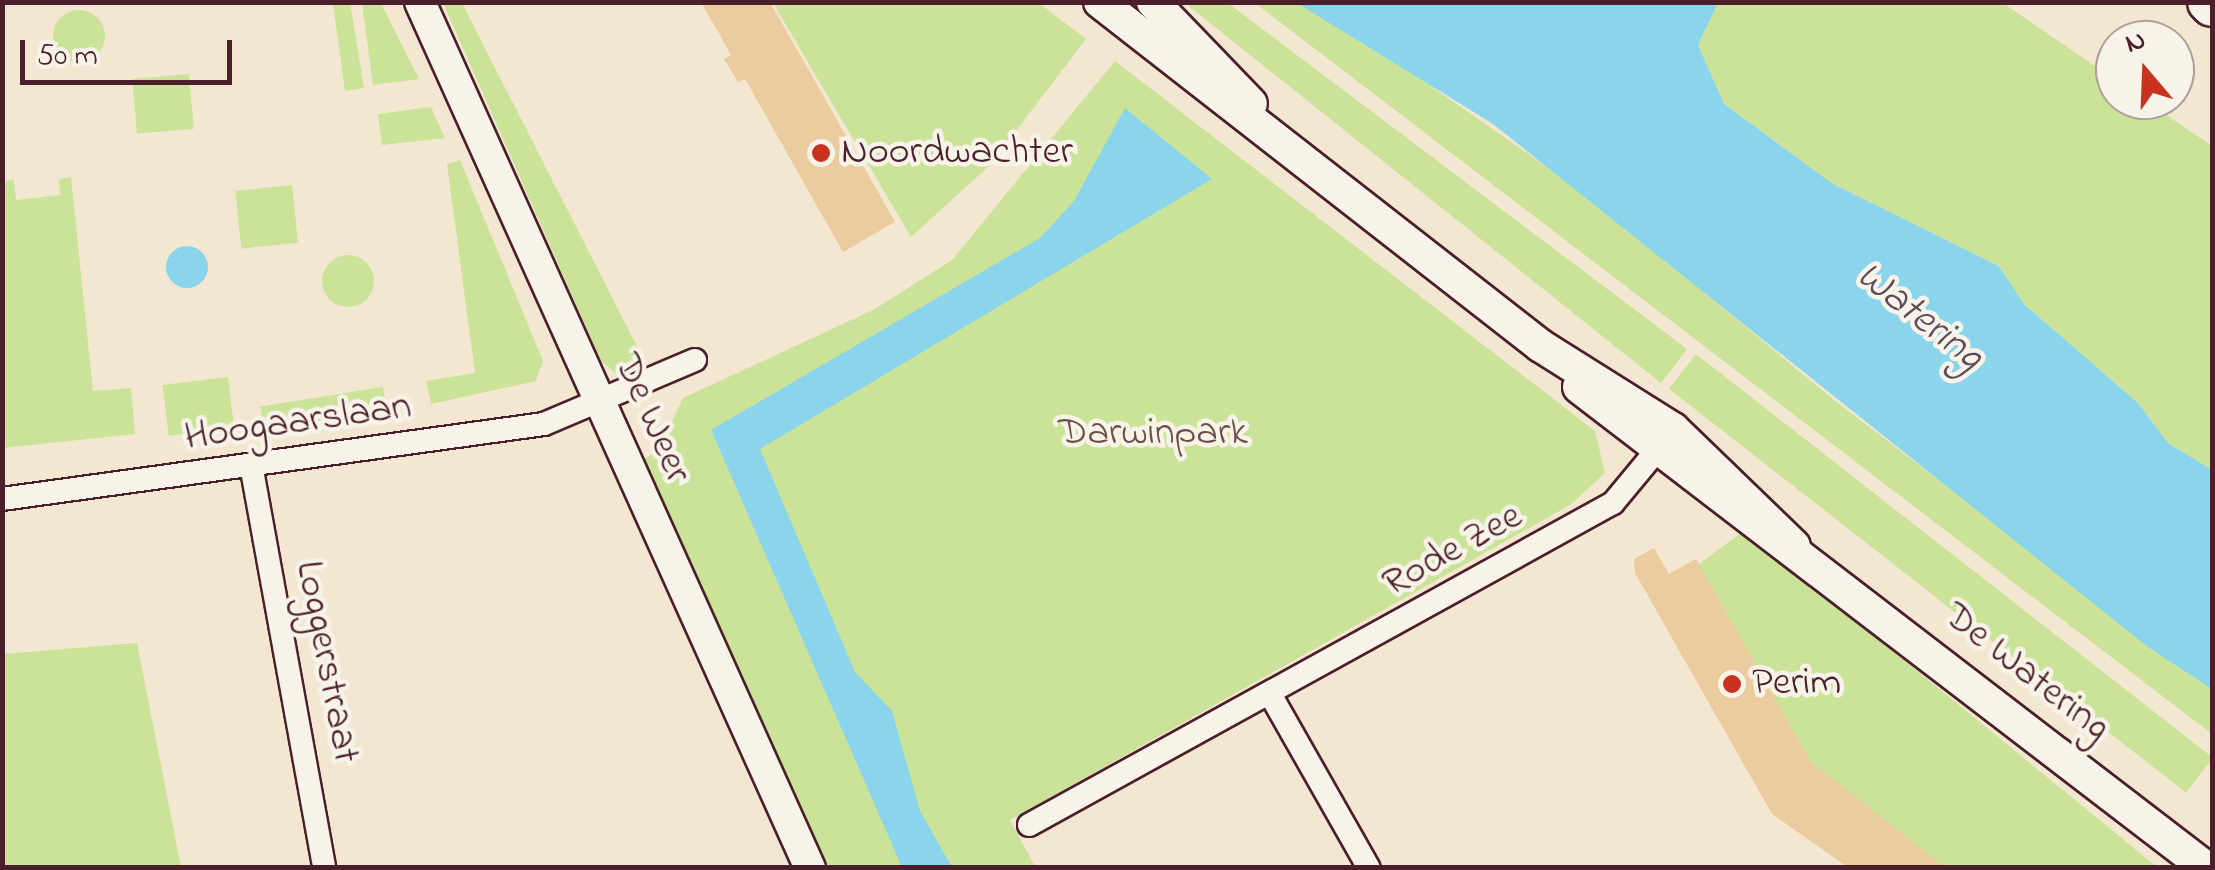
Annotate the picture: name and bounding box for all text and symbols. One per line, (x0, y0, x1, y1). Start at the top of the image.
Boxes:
scale bar (25, 20, 238, 82)
north arrow (2095, 20, 2195, 120)
text: N (2120, 21, 2151, 66)
text: 50 m (37, 35, 98, 79)
place label: Noordwachter (841, 129, 1073, 177)
marker: Noordwachter (810, 142, 832, 164)
water label: Watering (1845, 251, 1993, 383)
street label: De Weer (601, 347, 701, 491)
street label: Hoogaarslaan (182, 383, 414, 463)
park label: Darwinpark (1058, 410, 1248, 458)
street label: Rode Zee (1375, 493, 1531, 609)
street label: Loggerstraat (283, 557, 369, 767)
street label: De Watering (1933, 593, 2119, 753)
place label: Perim (1752, 660, 1841, 708)
marker: Perim (1721, 673, 1743, 695)

